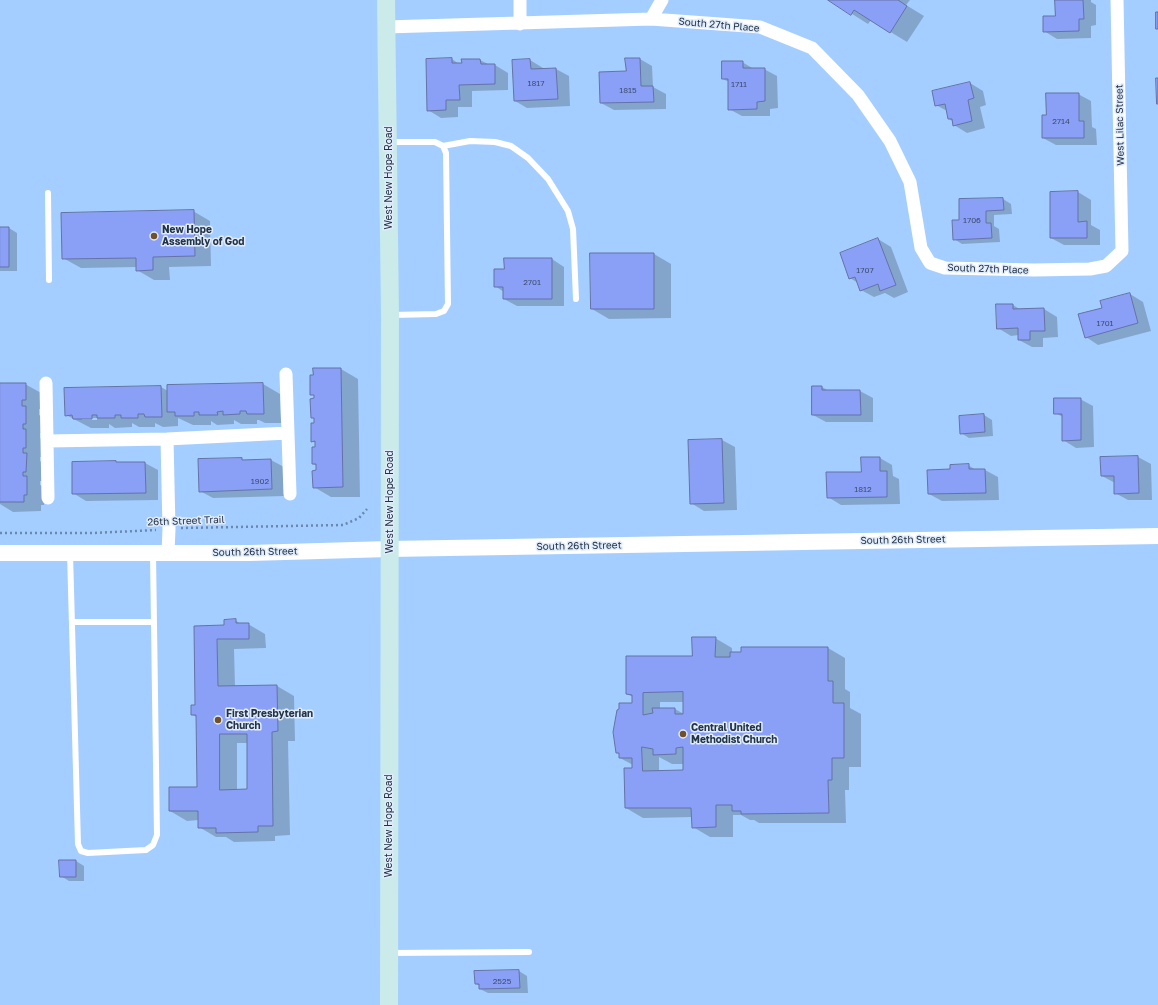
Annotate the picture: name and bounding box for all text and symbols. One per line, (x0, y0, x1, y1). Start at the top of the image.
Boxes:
street label: South 27th Place (678, 15, 760, 35)
house number: 1817 (528, 78, 544, 88)
house number: 1711 (731, 79, 747, 89)
street label: West Lilac Street (1113, 84, 1127, 166)
house number: 1815 (619, 85, 637, 95)
house number: 2714 (1052, 116, 1070, 126)
street label: West New Hope Road (383, 126, 395, 230)
house number: 1706 (963, 215, 981, 225)
place label: New Hope Assembly of God (162, 224, 244, 248)
marker: New Hope Assembly of God (149, 231, 159, 241)
street label: South 27th Place (947, 262, 1029, 276)
house number: 1707 (856, 265, 874, 275)
house number: 2701 (523, 277, 541, 287)
house number: 1701 (1097, 318, 1113, 328)
street label: West New Hope Road (384, 450, 396, 554)
house number: 1902 (251, 476, 269, 486)
house number: 1812 (854, 484, 872, 494)
street label: 26th Street Trail (147, 514, 225, 528)
street label: South 26th Street (860, 533, 946, 547)
street label: South 26th Street (536, 539, 622, 553)
street label: South 26th Street (212, 545, 298, 559)
place label: First Presbyterian Church (226, 708, 313, 732)
marker: First Presbyterian Church (213, 715, 223, 725)
place label: Central United Methodist Church (691, 722, 777, 746)
marker: Central United Methodist Church (678, 729, 688, 739)
street label: West New Hope Road (383, 774, 395, 878)
house number: 2525 (493, 976, 511, 986)

